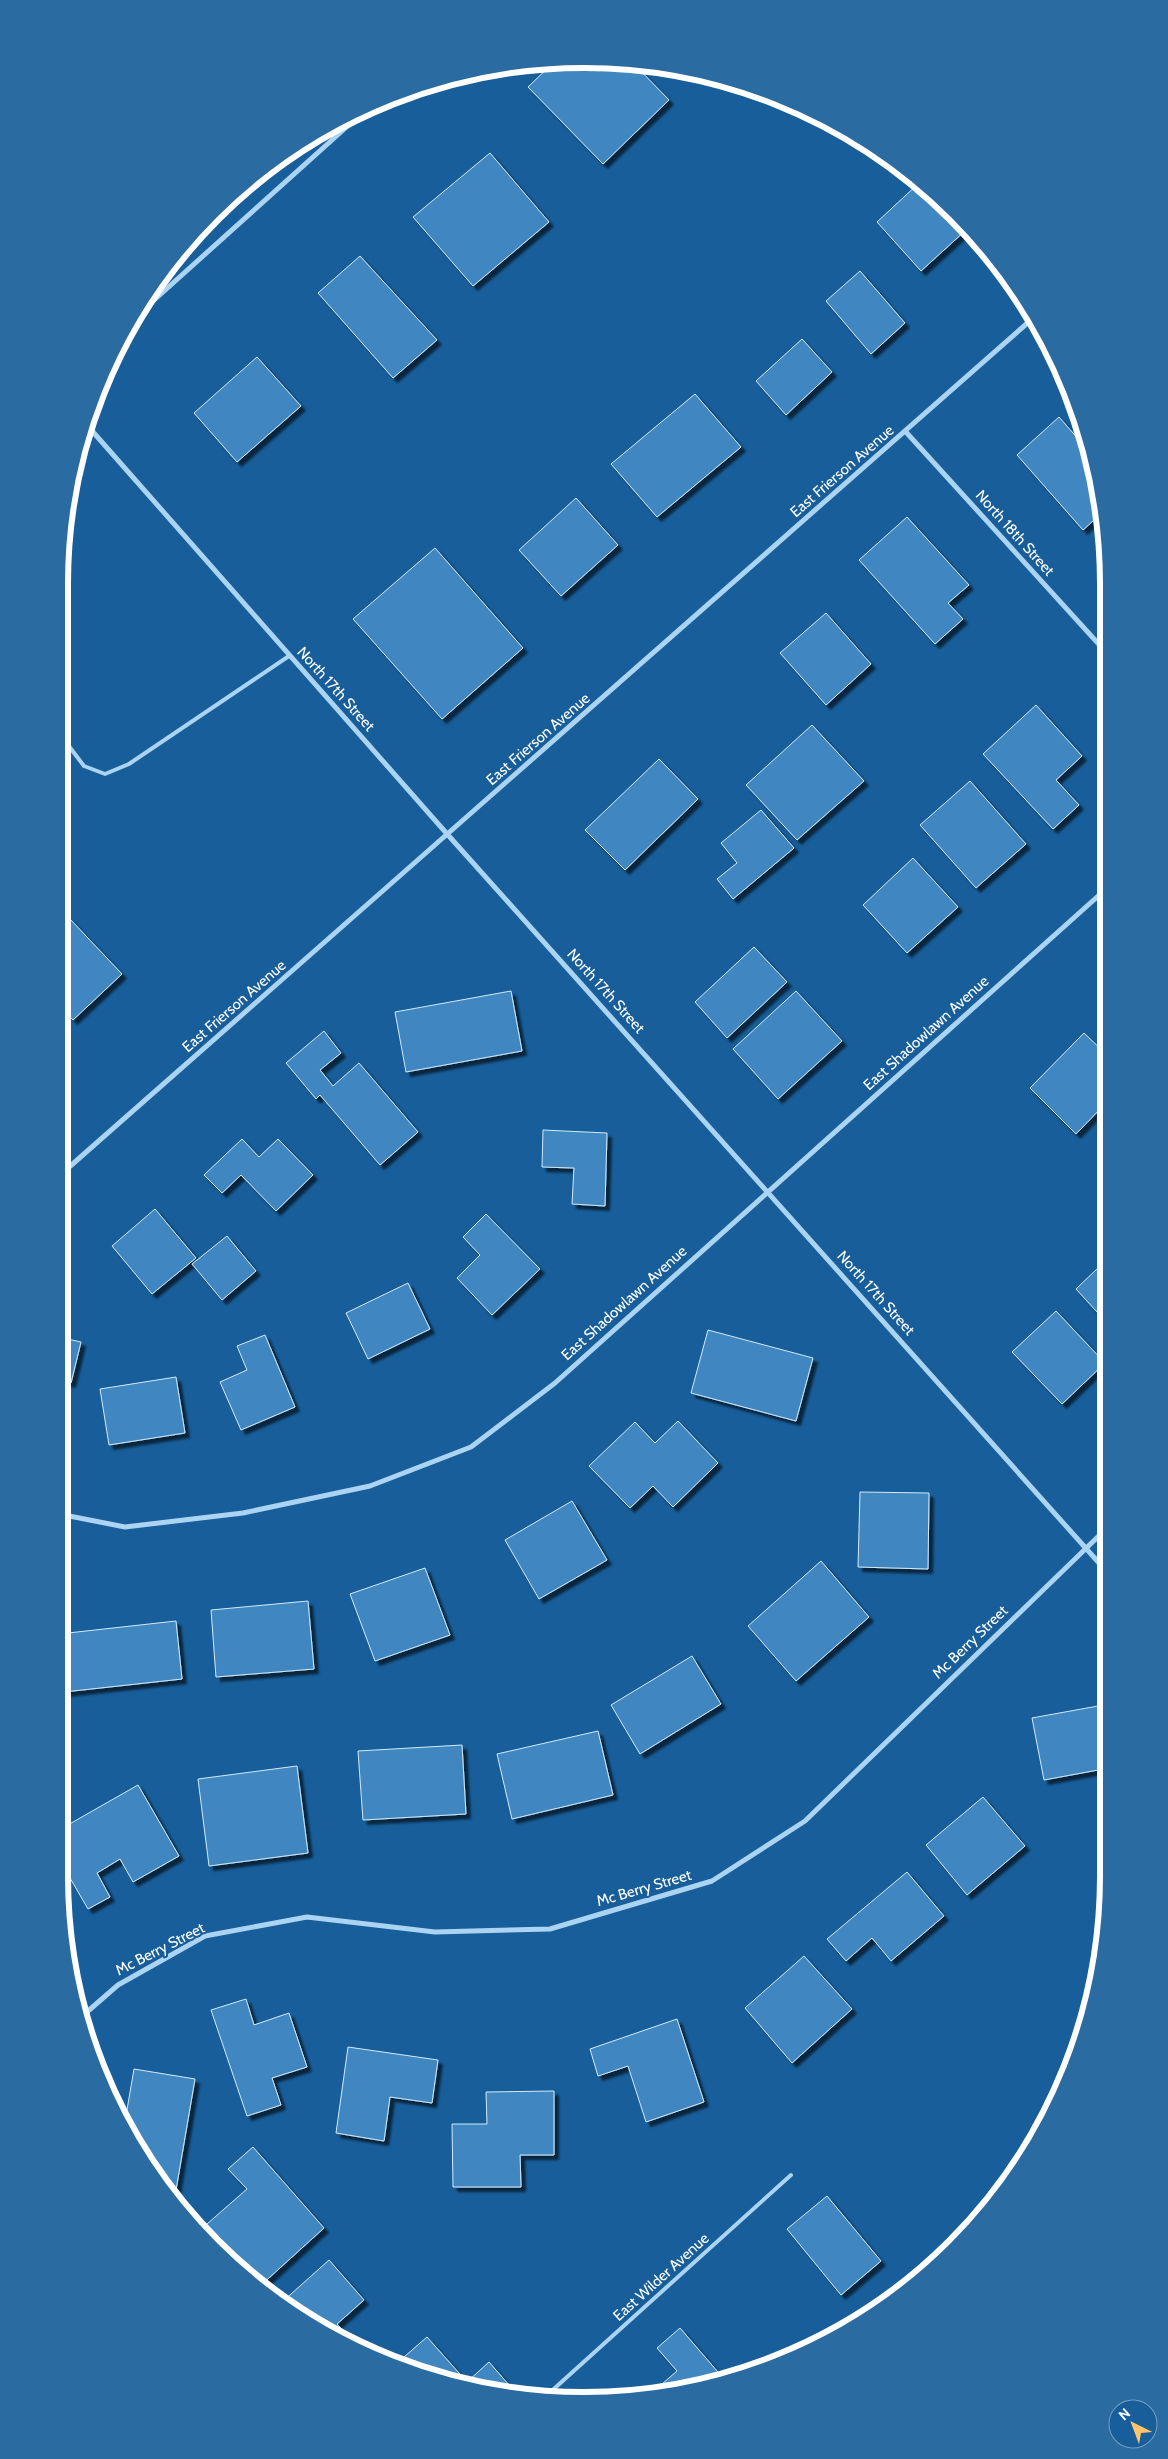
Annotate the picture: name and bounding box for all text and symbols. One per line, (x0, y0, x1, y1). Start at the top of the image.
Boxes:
street label: East Frierson Avenue (786, 421, 898, 521)
street label: North 18th Street (972, 486, 1058, 580)
street label: North 17th Street (293, 643, 379, 735)
street label: East Frierson Avenue (482, 689, 594, 789)
street label: North 17th Street (563, 945, 649, 1037)
street label: East Frierson Avenue (178, 956, 290, 1056)
street label: East Shadowlawn Avenue (860, 972, 993, 1094)
street label: East Shadowlawn Avenue (558, 1242, 691, 1364)
street label: North 17th Street (833, 1247, 919, 1339)
street label: Mc Berry Street (929, 1602, 1011, 1682)
street label: Mc Berry Street (595, 1866, 693, 1910)
street label: Mc Berry Street (112, 1919, 208, 1979)
street label: East Wilder Avenue (609, 2229, 713, 2325)
north arrow (1108, 2399, 1158, 2449)
text: N (1115, 2404, 1134, 2424)

